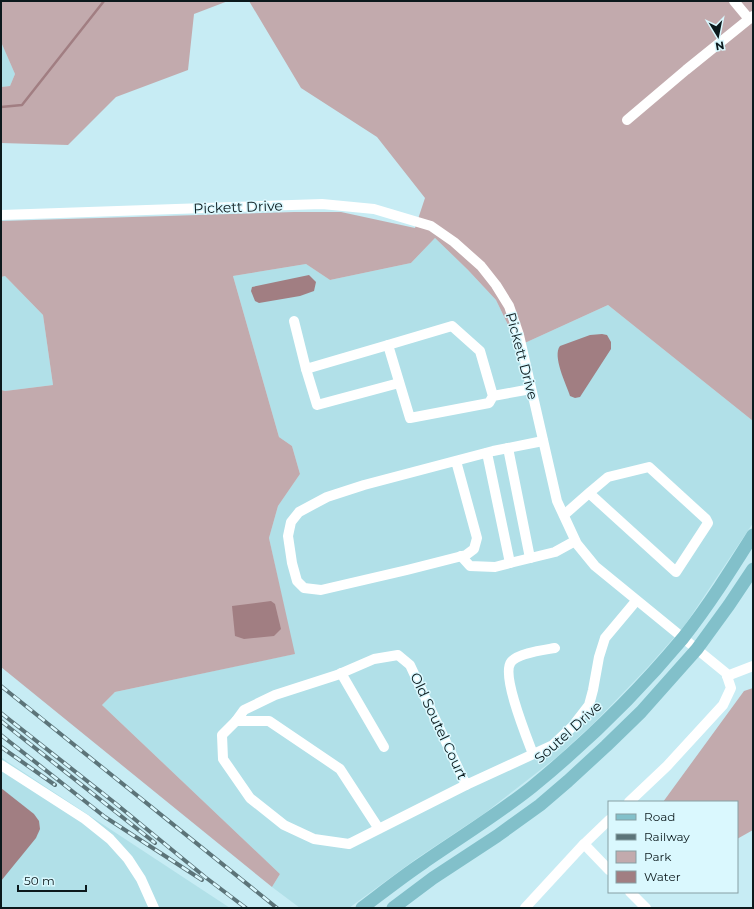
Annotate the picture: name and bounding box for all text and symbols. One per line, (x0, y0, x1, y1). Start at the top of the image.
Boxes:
north arrow (698, 16, 738, 56)
text: N (714, 38, 725, 54)
street label: Pickett Drive (193, 196, 283, 218)
street label: Pickett Drive (502, 310, 542, 402)
street label: Old Soutel Court (406, 670, 472, 783)
street label: Soutel Drive (530, 697, 606, 767)
legend (608, 801, 738, 893)
text: Road (644, 809, 675, 824)
text: Railway (644, 829, 690, 844)
text: Park (644, 849, 672, 864)
scale bar (18, 867, 86, 893)
text: Water (644, 869, 681, 884)
text: 50 m (24, 873, 55, 888)

